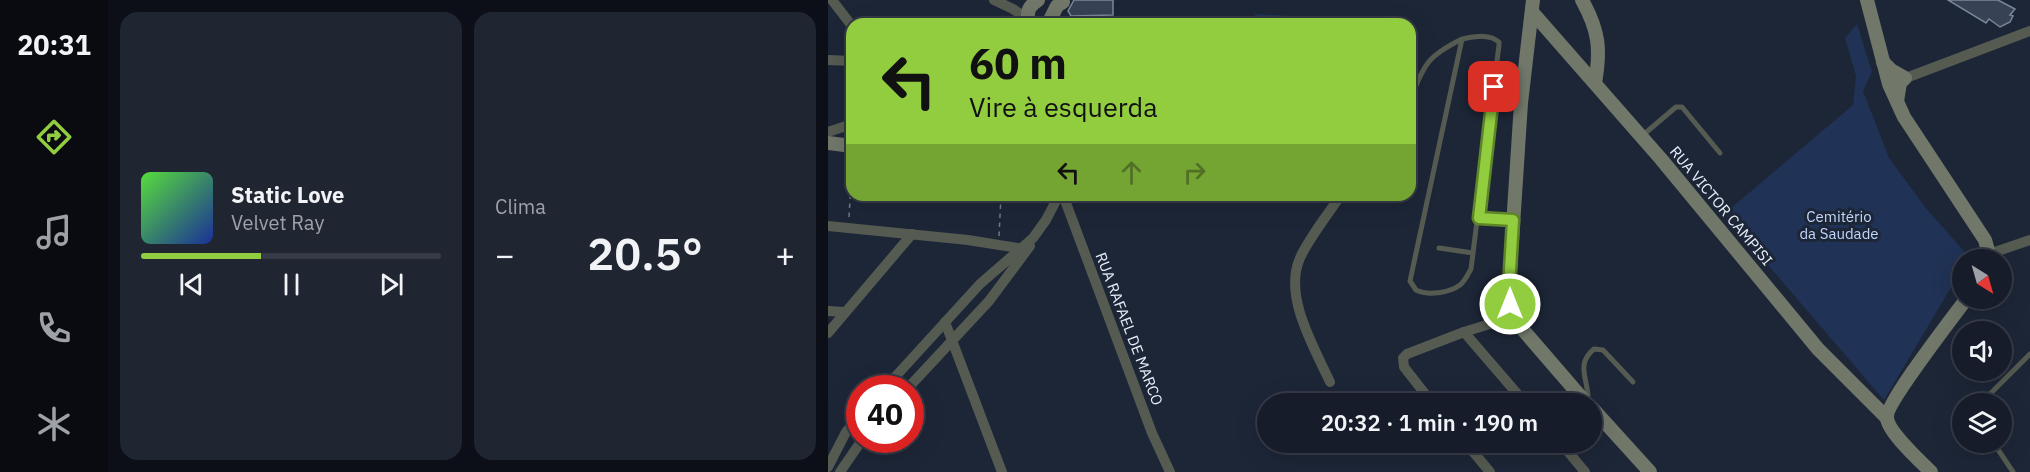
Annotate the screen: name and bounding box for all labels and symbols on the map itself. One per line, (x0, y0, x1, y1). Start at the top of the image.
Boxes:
pin (1468, 61, 1519, 112)
street label: RUA VICTOR CAMPISI (1666, 142, 1777, 269)
park label: Cemitério da Saudade (1799, 207, 1879, 243)
north arrow (1952, 249, 2012, 309)
street label: RUA RAFAEL DE MARCO (1092, 250, 1167, 408)
position arrow (1478, 272, 1542, 336)
speed limit sign: 40 (846, 375, 924, 453)

